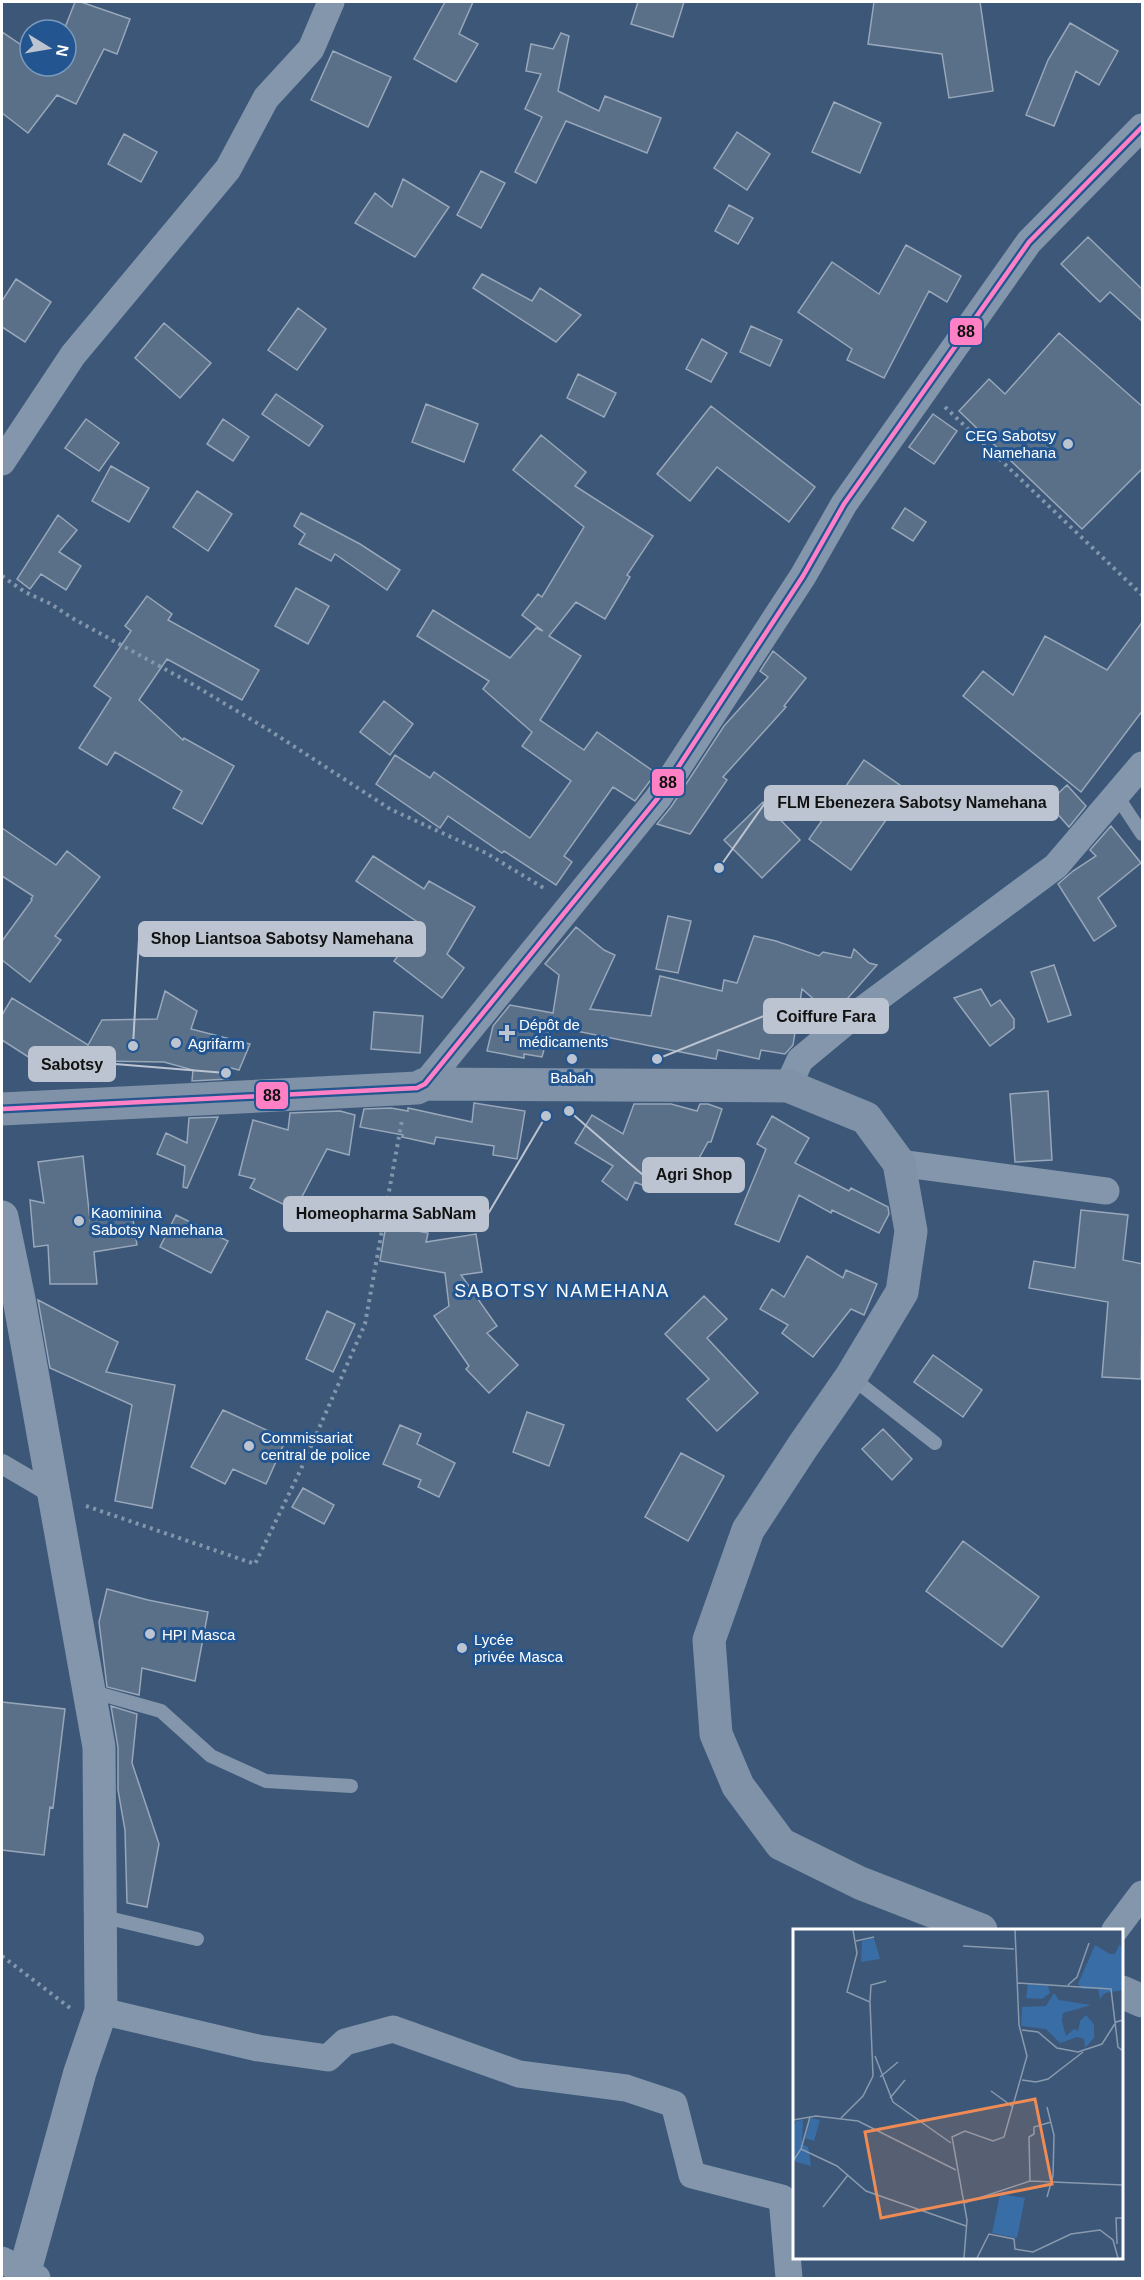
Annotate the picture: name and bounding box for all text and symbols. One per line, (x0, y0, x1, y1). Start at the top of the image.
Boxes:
north arrow (18, 18, 78, 78)
text: N (53, 43, 72, 58)
line badge: 88 (949, 317, 983, 346)
text: 88 (957, 323, 975, 340)
place label: CEG Sabotsy Namehana (965, 427, 1057, 461)
marker: CEG Sabotsy Namehana (1061, 437, 1075, 451)
line badge: 88 (651, 768, 685, 797)
text: 88 (659, 774, 677, 791)
callout: FLM Ebenezera Sabotsy Namehana (765, 786, 1058, 820)
text: FLM Ebenezera Sabotsy Namehana (777, 794, 1047, 811)
callout: Shop Liantsoa Sabotsy Namehana (139, 922, 425, 956)
text: Shop Liantsoa Sabotsy Namehana (151, 930, 413, 947)
callout: Coiffure Fara (764, 999, 888, 1033)
text: Coiffure Fara (776, 1008, 876, 1025)
place label: Dépôt de médicaments (519, 1016, 608, 1050)
marker: Dépôt de médicaments (500, 1026, 514, 1040)
place label: Agrifarm (188, 1035, 245, 1052)
marker: Agrifarm (169, 1036, 183, 1050)
callout: Sabotsy (29, 1047, 115, 1081)
marker: Babah (565, 1052, 579, 1066)
text: Sabotsy (41, 1056, 103, 1073)
place label: Babah (550, 1069, 594, 1086)
line badge: 88 (255, 1081, 289, 1110)
text: 88 (263, 1087, 281, 1104)
callout: Agri Shop (643, 1158, 744, 1192)
text: Agri Shop (656, 1166, 732, 1183)
callout: Homeopharma SabNam (284, 1197, 488, 1231)
place label: Kaominina Sabotsy Namehana (91, 1204, 223, 1238)
text: Homeopharma SabNam (296, 1205, 476, 1222)
marker: Kaominina Sabotsy Namehana (72, 1214, 86, 1228)
district label: SABOTSY NAMEHANA (454, 1281, 670, 1301)
place label: Commissariat central de police (261, 1429, 370, 1463)
marker: Commissariat central de police (242, 1439, 256, 1453)
place label: HPI Masca (162, 1626, 236, 1643)
marker: HPI Masca (143, 1627, 157, 1641)
place label: Lycée privée Masca (474, 1631, 564, 1665)
marker: Lycée privée Masca (455, 1641, 469, 1655)
inset map (793, 1929, 1123, 2259)

